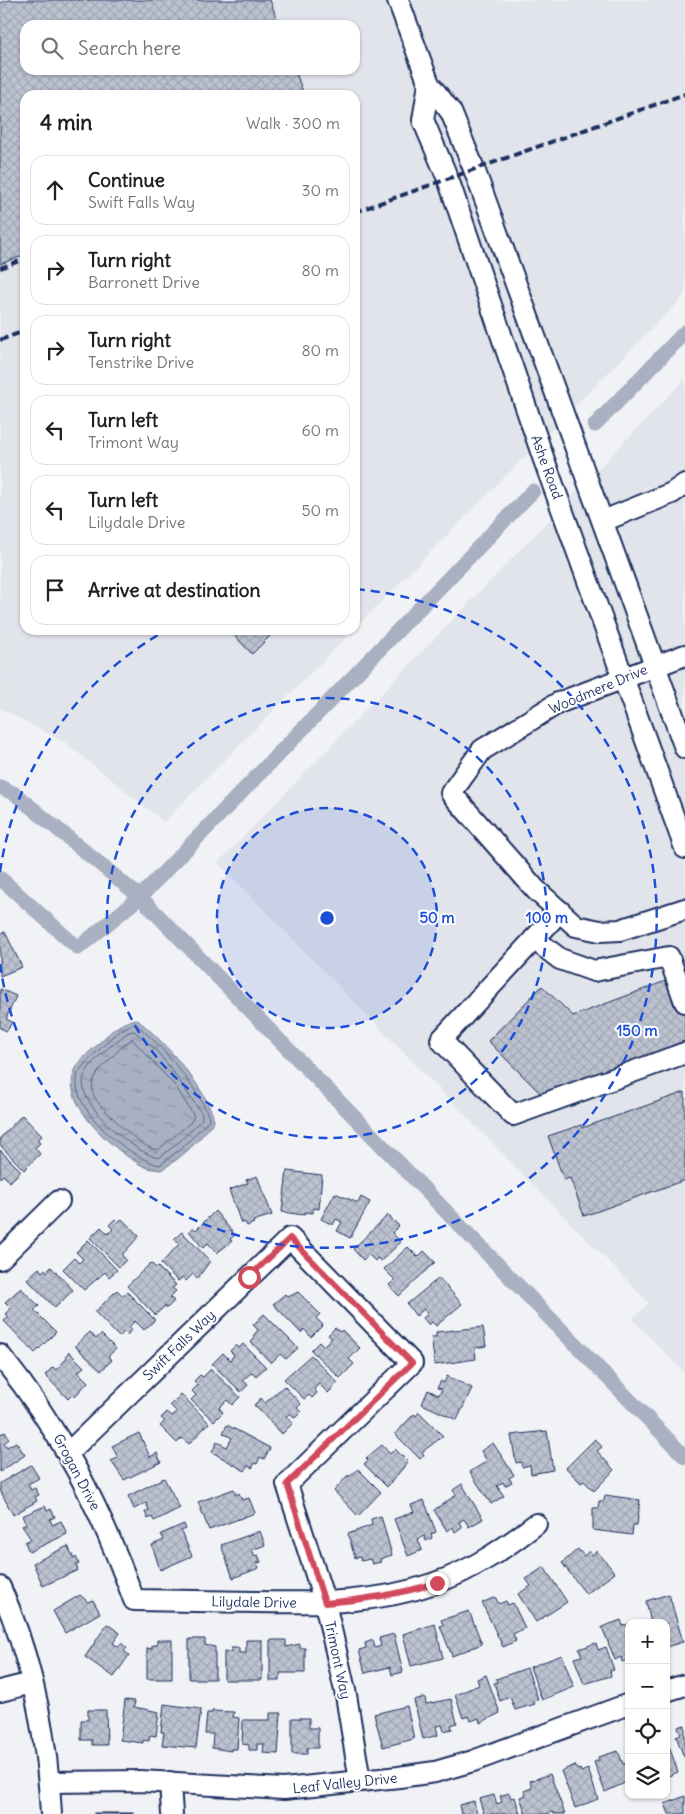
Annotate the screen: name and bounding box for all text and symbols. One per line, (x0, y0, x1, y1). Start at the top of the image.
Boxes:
search box (20, 20, 360, 75)
icon: search (38, 34, 66, 62)
text: Search here (78, 36, 181, 60)
text: 4 min (40, 109, 92, 136)
text: Walk · 300 m (246, 113, 340, 133)
text: Continue (88, 168, 165, 192)
icon: ahead (41, 176, 69, 204)
text: 30 m (302, 180, 339, 200)
text: Swift Falls Way (88, 192, 195, 212)
text: Turn right (88, 248, 171, 272)
icon: right (41, 256, 69, 284)
text: 80 m (301, 260, 339, 280)
text: Barronett Drive (88, 272, 200, 292)
text: Turn right (88, 328, 171, 352)
icon: right (41, 336, 69, 364)
text: 80 m (301, 340, 339, 360)
text: Tenstrike Drive (88, 352, 194, 372)
text: Turn left (88, 408, 158, 432)
icon: left (41, 416, 69, 444)
text: 60 m (301, 420, 339, 440)
text: Trimont Way (88, 432, 179, 452)
street label: Ashe Road (527, 432, 567, 502)
text: Turn left (88, 488, 158, 512)
icon: left (41, 496, 69, 524)
text: 50 m (301, 500, 339, 520)
text: Lilydale Drive (88, 512, 185, 532)
icon: arrive (41, 576, 69, 604)
text: Arrive at destination (88, 578, 261, 602)
street label: Woodmere Drive (546, 660, 650, 718)
text: 50 m (419, 908, 455, 927)
text: 100 m (526, 908, 568, 927)
centre of rings (318, 909, 336, 927)
text: 150 m (616, 1021, 658, 1040)
route start (238, 1266, 261, 1289)
street label: Swift Falls Way (139, 1306, 219, 1384)
street label: Grogan Drive (49, 1431, 105, 1513)
route end (426, 1572, 449, 1595)
street label: Lilydale Drive (211, 1592, 297, 1612)
street label: Trimont Way (321, 1619, 355, 1701)
map controls (625, 1619, 670, 1799)
button: + (625, 1619, 670, 1664)
button: − (625, 1664, 670, 1709)
button: locate (625, 1709, 670, 1754)
button: layers (625, 1754, 670, 1799)
street label: Leaf Valley Drive (292, 1769, 398, 1797)

